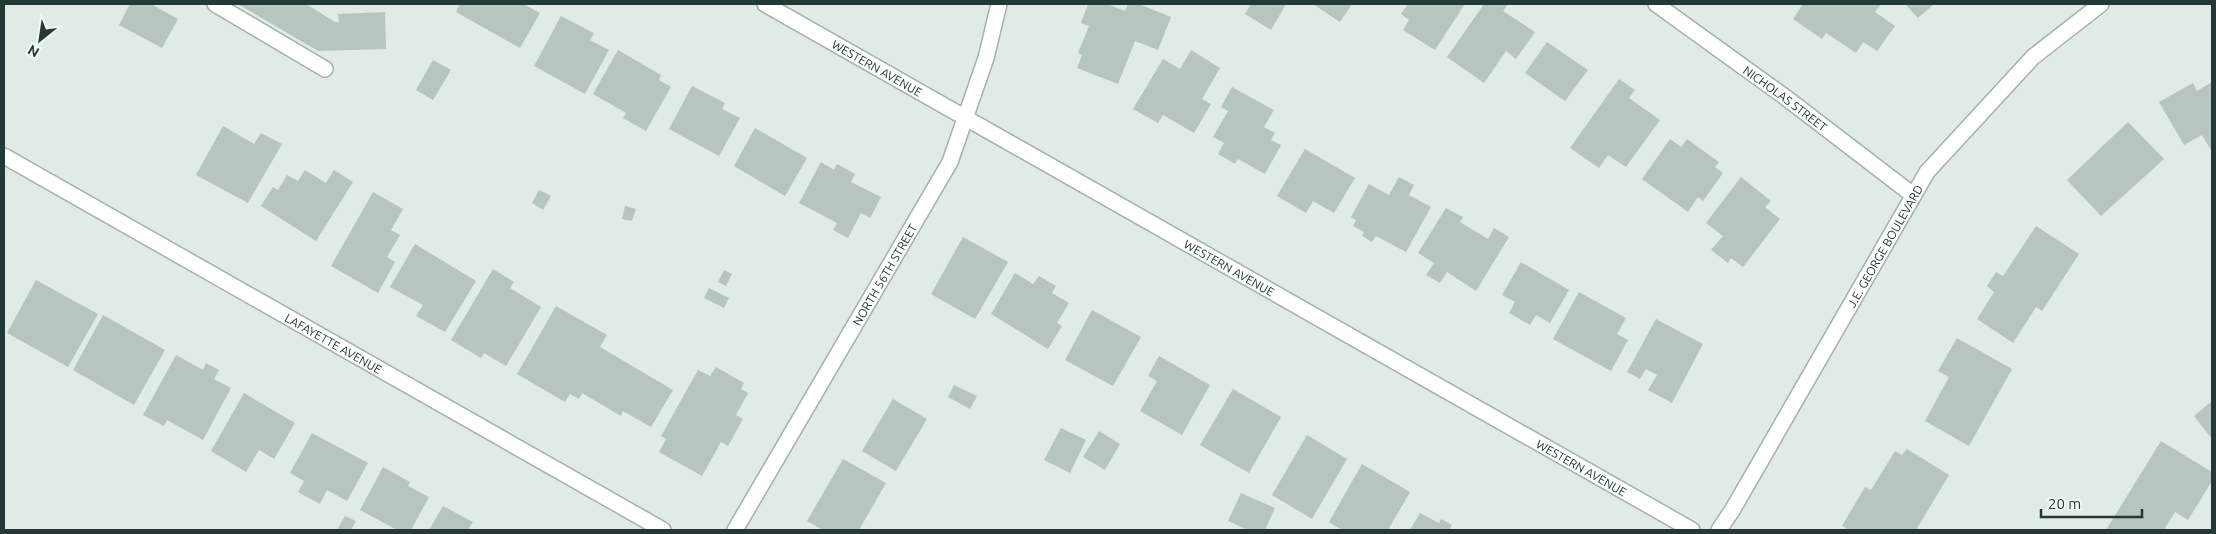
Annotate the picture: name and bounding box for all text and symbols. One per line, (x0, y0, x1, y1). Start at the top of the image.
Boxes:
north arrow (15, 15, 65, 65)
street label: WESTERN AVENUE (830, 37, 925, 98)
text: N (25, 42, 42, 61)
street label: NICHOLAS STREET (1741, 63, 1830, 134)
street label: J.E. GEORGE BOULEVARD (1844, 182, 1925, 309)
street label: NORTH 56TH STREET (850, 221, 919, 327)
street label: WESTERN AVENUE (1182, 237, 1277, 298)
street label: LAFAYETTE AVENUE (283, 311, 384, 376)
street label: WESTERN AVENUE (1534, 437, 1629, 498)
scale bar (2041, 486, 2142, 518)
text: 20 m (2048, 495, 2081, 512)

